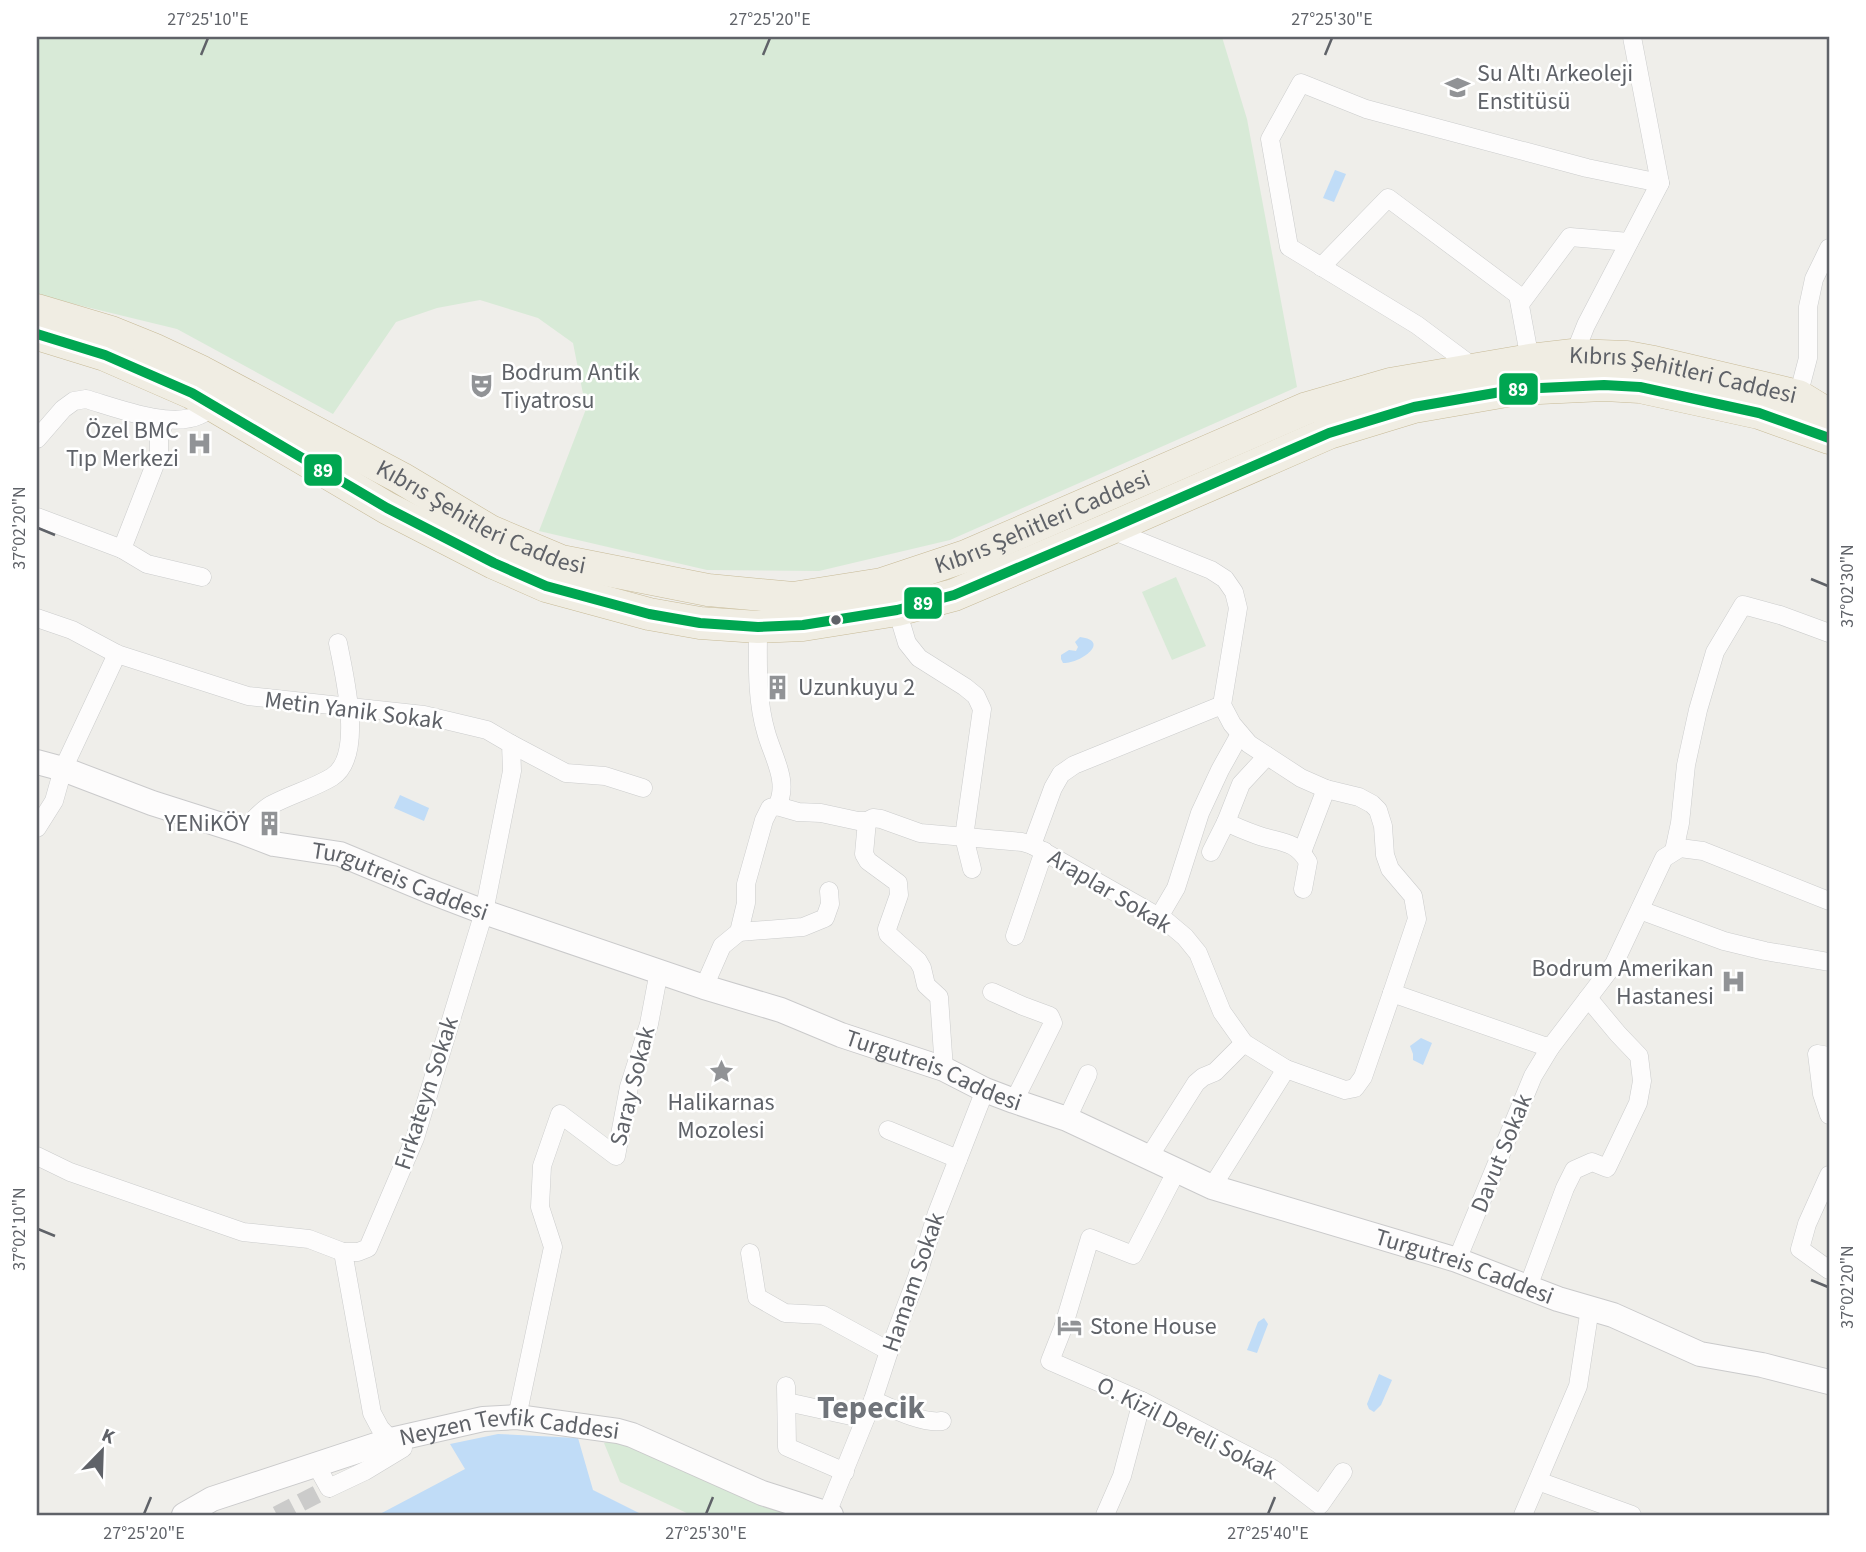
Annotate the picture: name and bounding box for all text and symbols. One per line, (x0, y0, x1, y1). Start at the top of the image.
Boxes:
text: 27°25'10"E (167, 7, 249, 32)
text: 27°25'20"E (729, 7, 811, 32)
text: 27°25'30"E (1291, 7, 1373, 32)
place label: Su Altı Arkeoleji Enstitüsü (1477, 56, 1633, 119)
school or university icon: Su Altı Arkeoleji Enstitüsü (1443, 73, 1471, 101)
street label: Kıbrıs Şehitleri Caddesi (1568, 338, 1800, 413)
place label: Bodrum Antik Tiyatrosu (501, 355, 640, 418)
theatre icon: Bodrum Antik Tiyatrosu (467, 372, 495, 400)
line badge: 89 (1498, 372, 1539, 406)
text: 89 (1508, 377, 1528, 404)
place label: Özel BMC Tıp Merkezi (66, 413, 179, 476)
hospital icon: Özel BMC Tıp Merkezi (185, 430, 213, 458)
street label: Kıbrıs Şehitleri Caddesi (370, 451, 589, 583)
line badge: 89 (303, 453, 343, 487)
text: 89 (313, 458, 333, 485)
street label: Kıbrıs Şehitleri Caddesi (930, 461, 1156, 583)
text: 37°02'20"N (7, 486, 32, 570)
text: 37°02'30"N (1835, 544, 1860, 628)
line badge: 89 (903, 586, 943, 620)
text: 89 (913, 591, 933, 618)
unlabelled marker (829, 613, 843, 627)
place label: Uzunkuyu 2 (798, 670, 915, 705)
building icon: Uzunkuyu 2 (764, 673, 792, 701)
street label: Metin Yanik Sokak (262, 682, 446, 739)
place label: YENiKÖY (163, 806, 251, 841)
building icon: YENiKÖY (256, 809, 284, 837)
street label: Turgutreis Caddesi (309, 833, 493, 930)
street label: Araplar Sokak (1041, 841, 1178, 942)
place label: Bodrum Amerikan Hastanesi (1532, 951, 1714, 1014)
hospital icon: Bodrum Amerikan Hastanesi (1720, 968, 1748, 996)
street label: Fırkateyn Sokak (385, 1012, 468, 1174)
street label: Turgutreis Caddesi (841, 1021, 1026, 1120)
street label: Saray Sokak (601, 1022, 664, 1150)
place icon: Halikarnas Mozolesi (707, 1057, 735, 1085)
place label: Halikarnas Mozolesi (667, 1085, 775, 1148)
street label: Davut Sokak (1462, 1088, 1541, 1218)
text: 37°02'10"N (7, 1187, 32, 1271)
street label: Hamam Sokak (873, 1207, 954, 1357)
street label: Turgutreis Caddesi (1371, 1220, 1559, 1314)
text: 37°02'20"N (1835, 1245, 1860, 1329)
place label: Stone House (1090, 1309, 1217, 1344)
hotel icon: Stone House (1056, 1312, 1084, 1340)
street label: O. Kizil Dereli Sokak (1090, 1368, 1283, 1489)
district label: Tepecik (817, 1385, 926, 1431)
street label: Neyzen Tevfik Caddesi (396, 1400, 621, 1456)
north arrow (66, 1416, 136, 1486)
text: K (97, 1422, 119, 1452)
text: 27°25'20"E (103, 1521, 185, 1546)
text: 27°25'30"E (665, 1521, 747, 1546)
text: 27°25'40"E (1227, 1521, 1309, 1546)

